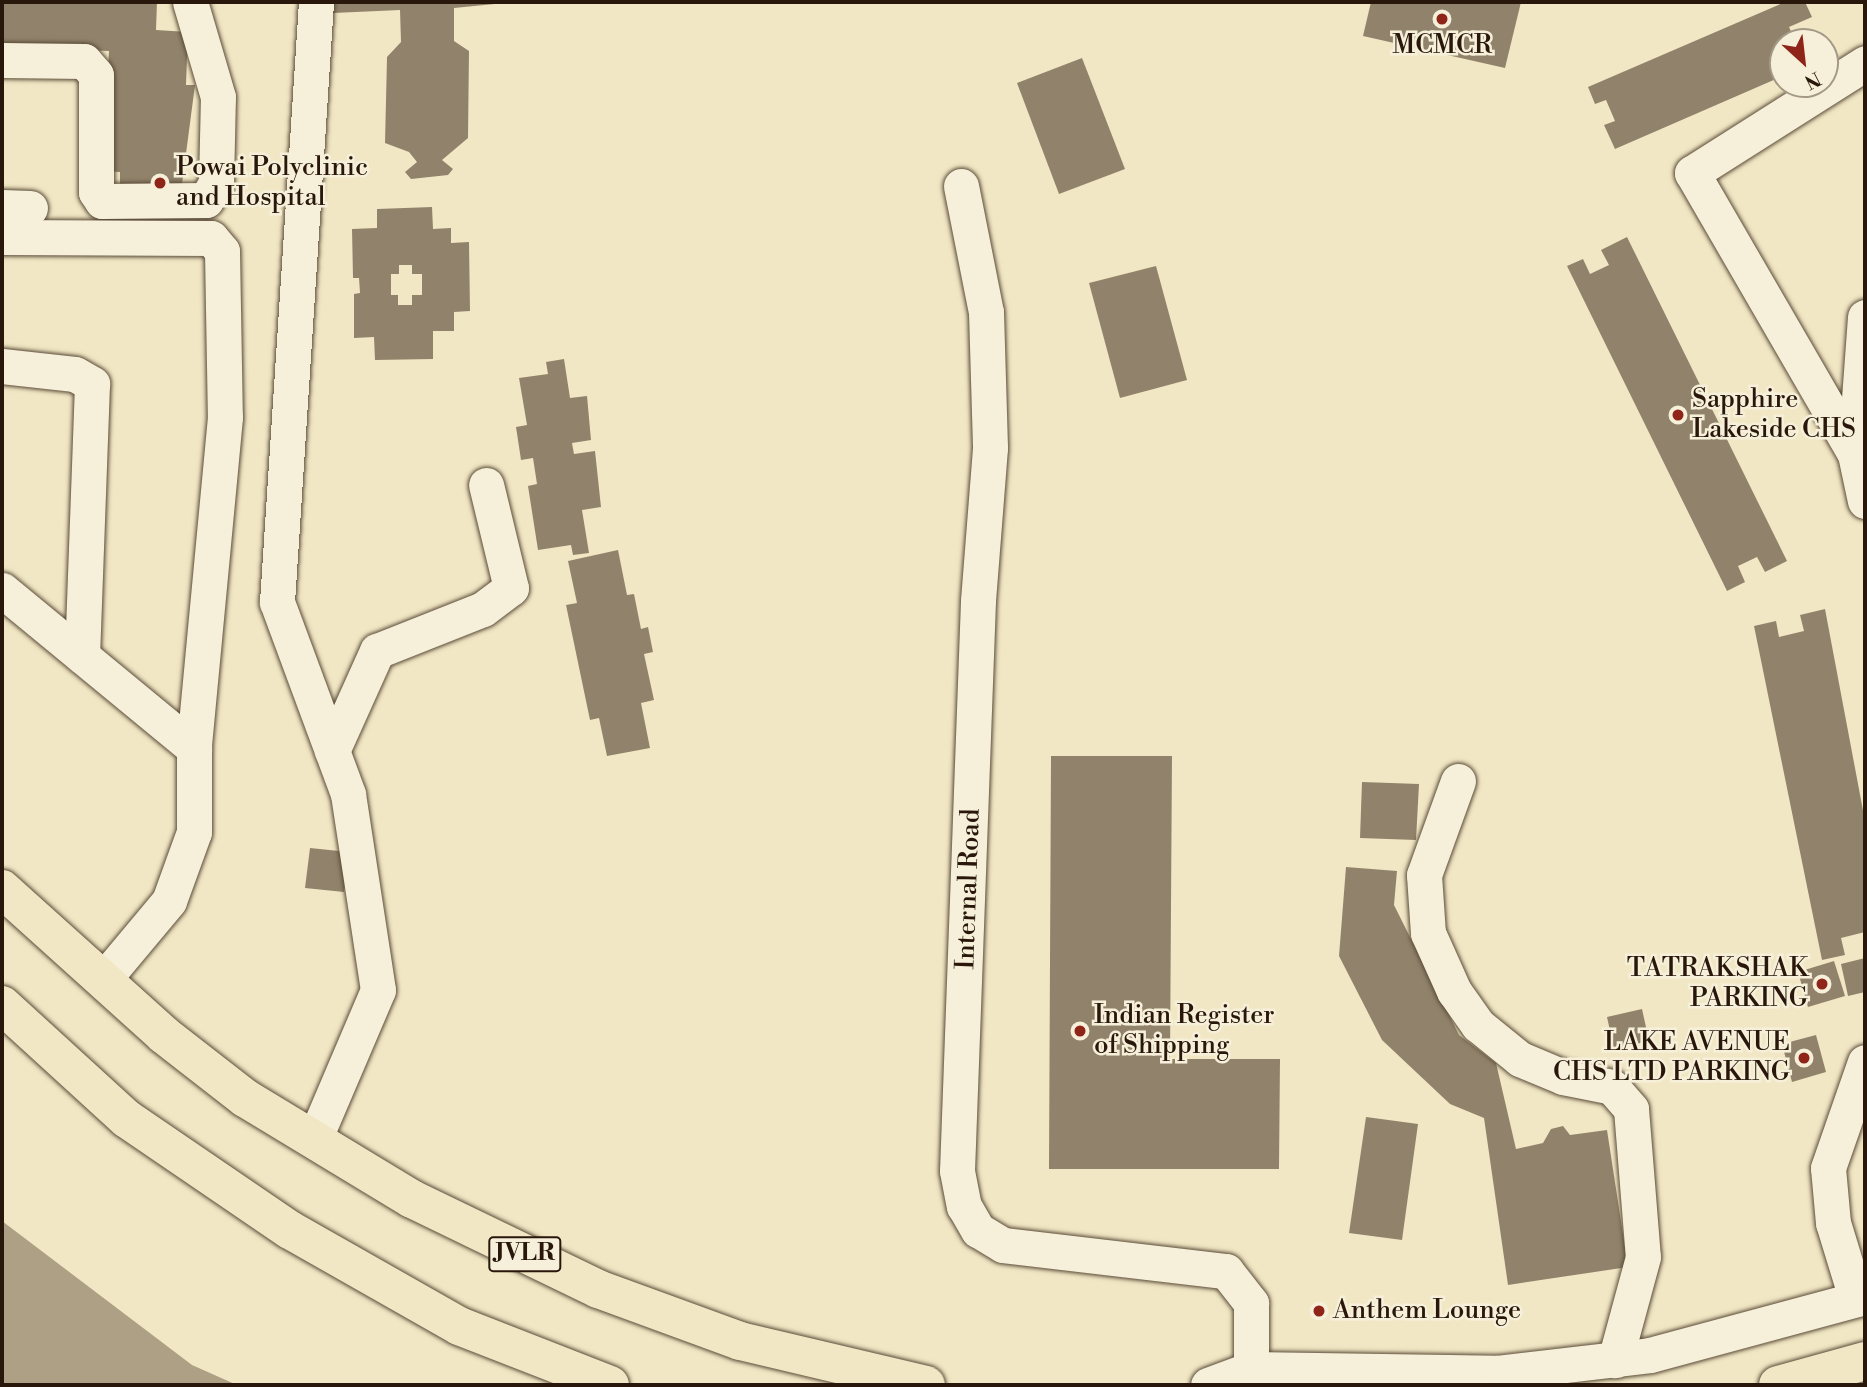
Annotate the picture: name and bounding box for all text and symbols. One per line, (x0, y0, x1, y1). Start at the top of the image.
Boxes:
marker: MCMCR (1434, 11, 1450, 27)
north arrow (1769, 28, 1839, 98)
place label: MCMCR (1392, 30, 1492, 62)
text: N (1800, 66, 1825, 94)
place label: Powai Polyclinic and Hospital (176, 152, 368, 214)
marker: Powai Polyclinic and Hospital (150, 173, 170, 193)
place label: Sapphire Lakeside CHS (1692, 384, 1856, 446)
marker: Sapphire Lakeside CHS (1670, 407, 1686, 423)
street label: Internal Road (951, 808, 987, 970)
place label: TATRAKSHAK PARKING (1627, 953, 1808, 1014)
marker: TATRAKSHAK PARKING (1814, 976, 1830, 992)
place label: Indian Register of Shipping (1094, 1000, 1275, 1062)
marker: Indian Register of Shipping (1072, 1023, 1088, 1039)
place label: LAKE AVENUE CHS LTD PARKING (1553, 1027, 1790, 1088)
marker: LAKE AVENUE CHS LTD PARKING (1796, 1050, 1812, 1066)
road number: JVLR (488, 1234, 562, 1274)
place label: Anthem Lounge (1333, 1295, 1521, 1327)
marker: Anthem Lounge (1311, 1303, 1327, 1319)

